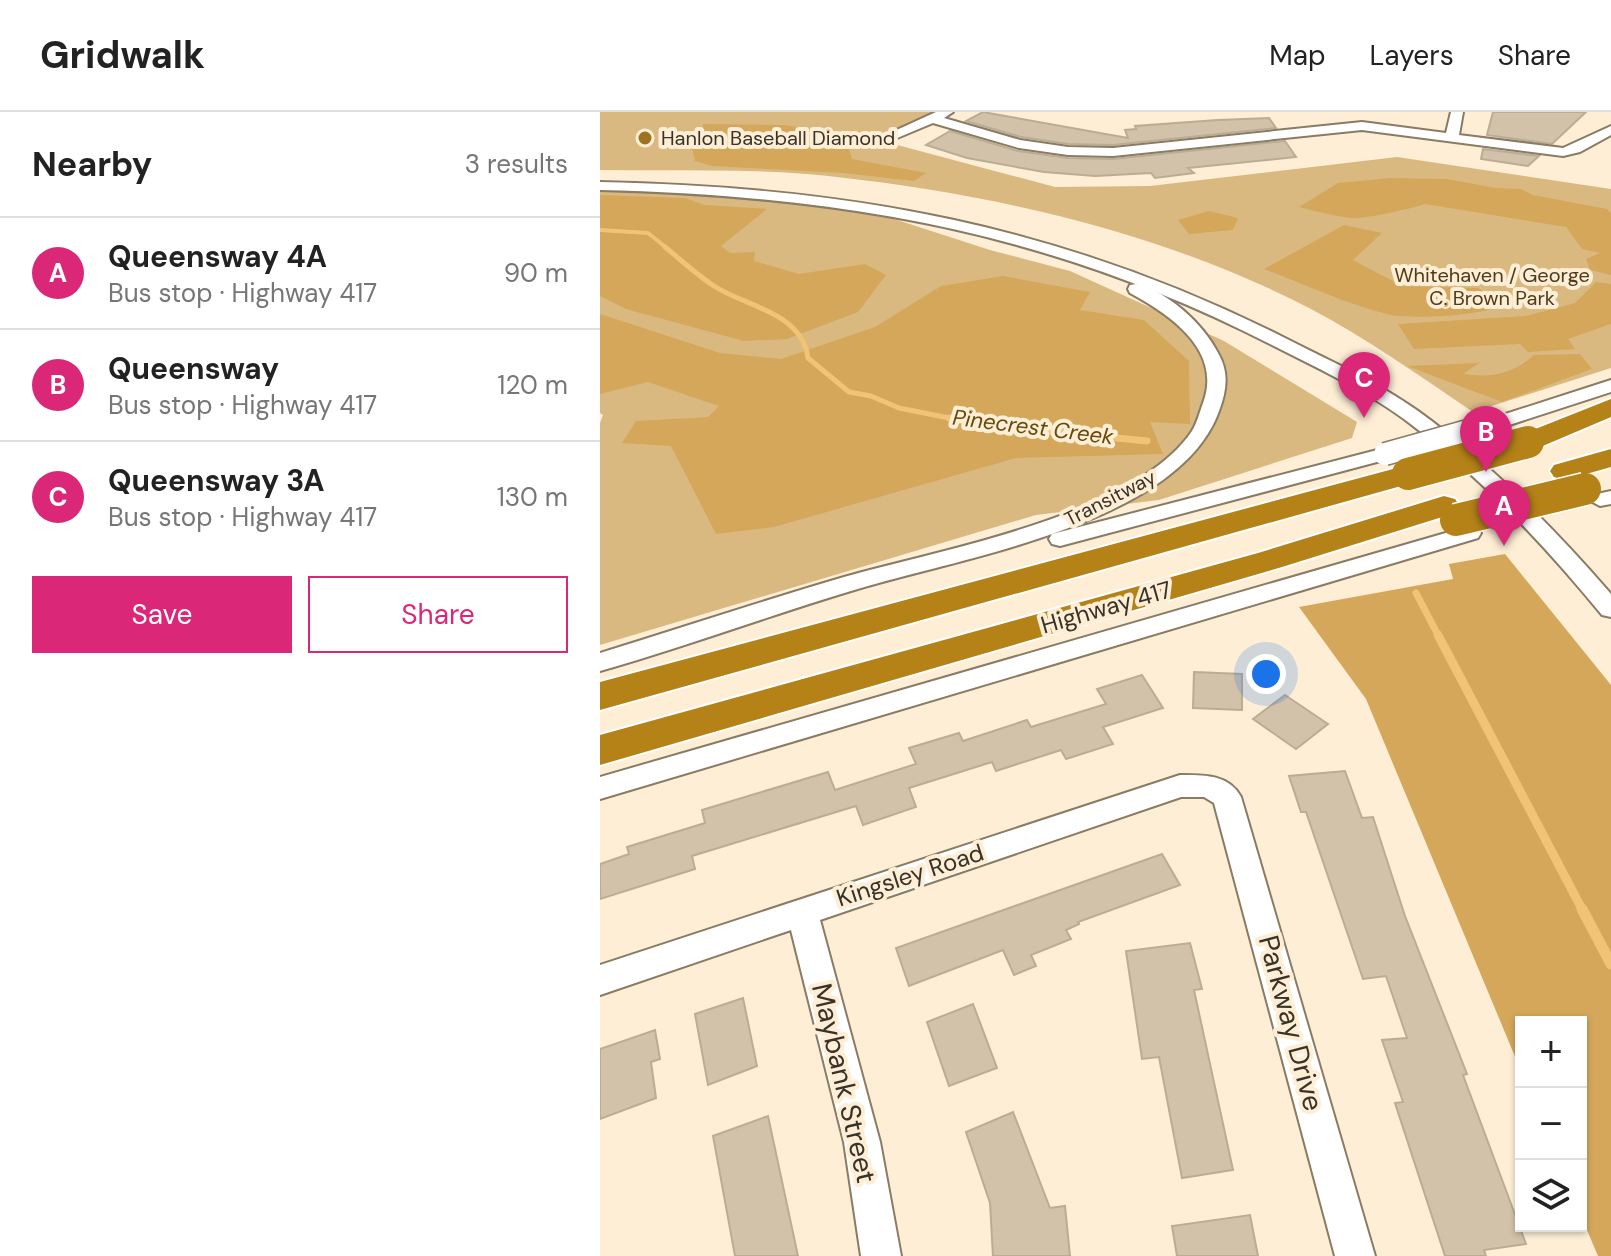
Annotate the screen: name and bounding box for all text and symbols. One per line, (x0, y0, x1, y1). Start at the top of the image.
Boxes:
text: Gridwalk (40, 30, 205, 80)
text: Map (1269, 37, 1326, 74)
text: Layers (1370, 37, 1454, 74)
text: Share (1498, 37, 1571, 74)
place label: Hanlon Baseball Diamond (661, 125, 895, 151)
marker: Hanlon Baseball Diamond (636, 129, 654, 147)
text: Nearby (32, 142, 152, 187)
text: 3 results (465, 147, 568, 181)
text: Queensway 4A (108, 237, 327, 276)
text: A (49, 256, 67, 290)
text: 90 m (504, 256, 568, 290)
park label: Whitehaven / George C. Brown Park (1394, 262, 1590, 311)
text: Bus stop · Highway 417 (108, 276, 377, 310)
text: Queensway (108, 349, 279, 388)
pin: C (1338, 352, 1390, 418)
text: B (50, 368, 66, 402)
text: 120 m (497, 368, 568, 402)
text: Bus stop · Highway 417 (108, 388, 377, 422)
water label: Pinecrest Creek (951, 403, 1116, 451)
pin: B (1460, 406, 1512, 472)
text: Queensway 3A (108, 461, 325, 500)
street label: Transitway (1060, 464, 1160, 532)
text: C (48, 480, 68, 514)
text: 130 m (497, 480, 568, 514)
pin: A (1478, 480, 1530, 546)
text: Bus stop · Highway 417 (108, 500, 377, 534)
street label: Highway 417 (1037, 574, 1175, 640)
button: Save (32, 576, 292, 653)
button: Share (308, 576, 568, 653)
your location (1246, 654, 1286, 694)
street label: Kingsley Road (832, 837, 988, 913)
street label: Parkway Drive (1250, 931, 1332, 1115)
street label: Maybank Street (803, 980, 885, 1186)
map controls (1515, 1016, 1587, 1232)
button: + (1515, 1016, 1587, 1088)
button: − (1515, 1088, 1587, 1160)
button: layers (1515, 1160, 1587, 1232)

